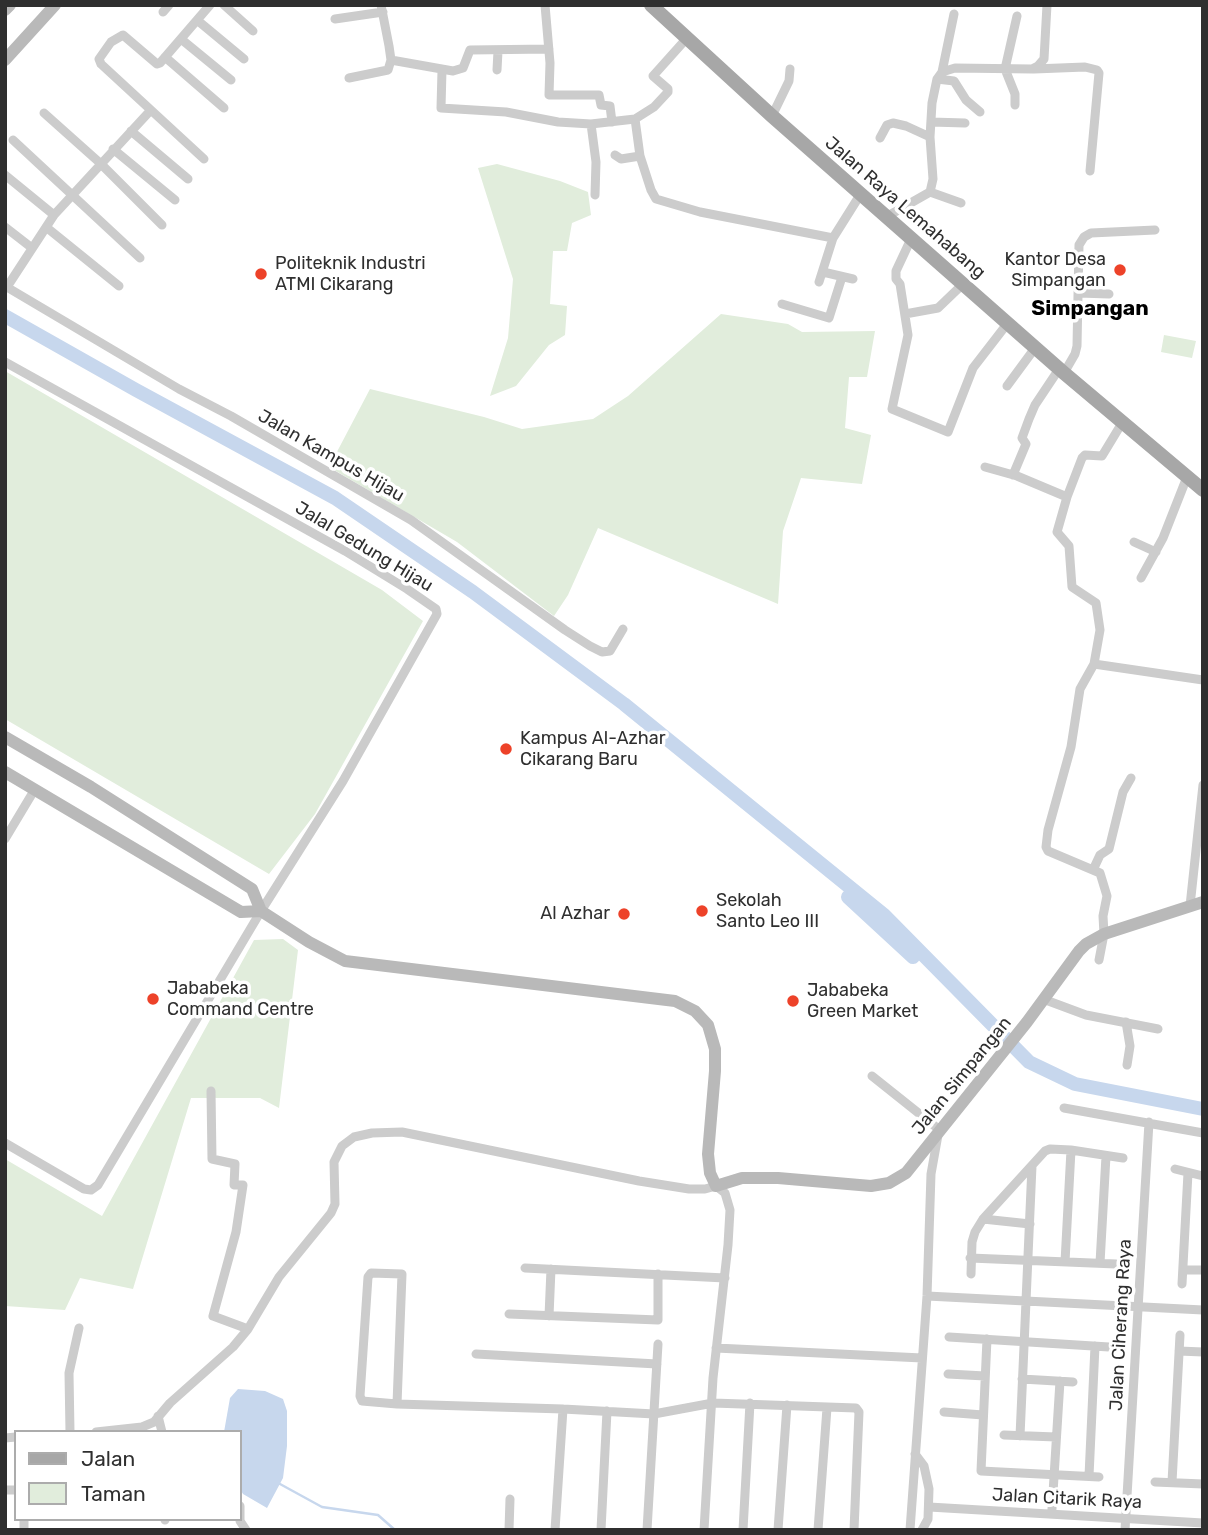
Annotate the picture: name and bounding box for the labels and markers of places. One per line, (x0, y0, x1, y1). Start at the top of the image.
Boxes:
place label: Kantor Desa Simpangan (1004, 249, 1106, 292)
place label: Politeknik Industri ATMI Cikarang (275, 253, 426, 296)
marker: Kantor Desa Simpangan (1112, 262, 1128, 278)
marker: Politeknik Industri ATMI Cikarang (253, 266, 269, 282)
place label: Kampus Al-Azhar Cikarang Baru (520, 728, 665, 770)
marker: Kampus Al-Azhar Cikarang Baru (498, 741, 514, 757)
place label: Sekolah Santo Leo III (716, 890, 819, 932)
place label: Al Azhar (540, 903, 610, 925)
marker: Sekolah Santo Leo III (694, 903, 710, 919)
marker: Al Azhar (616, 906, 632, 922)
place label: Jababeka Command Centre (167, 978, 314, 1020)
place label: Jababeka Green Market (807, 980, 918, 1023)
marker: Jababeka Command Centre (145, 991, 161, 1007)
marker: Jababeka Green Market (785, 993, 801, 1009)

